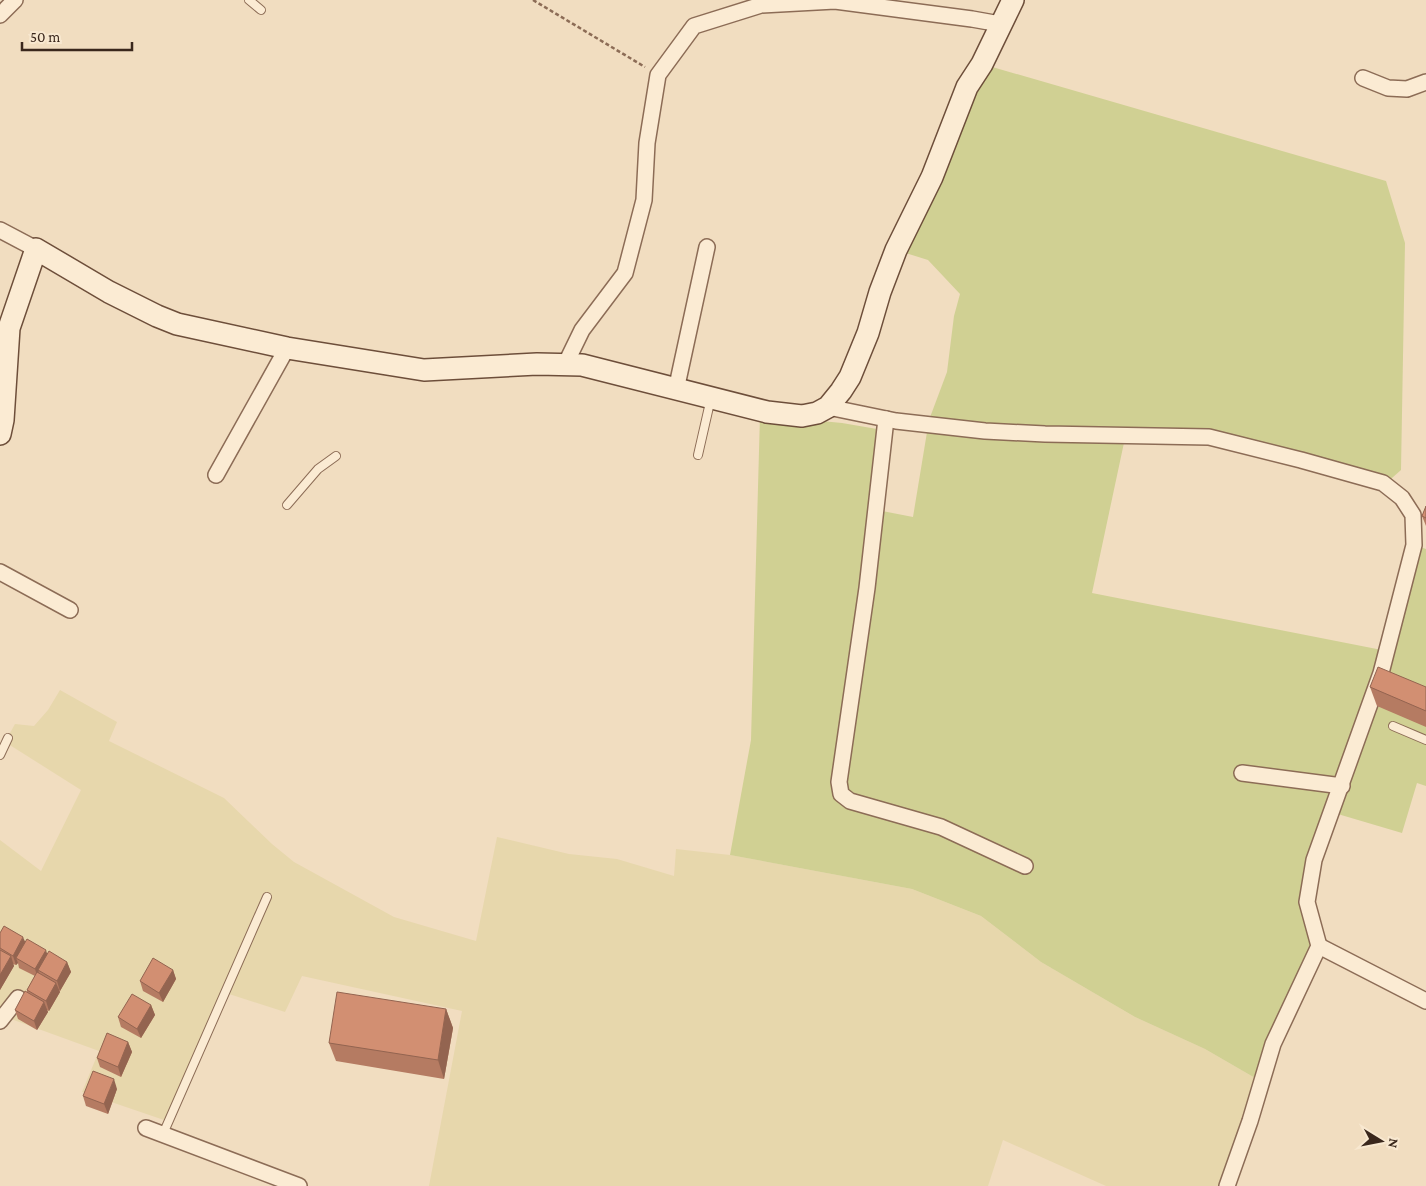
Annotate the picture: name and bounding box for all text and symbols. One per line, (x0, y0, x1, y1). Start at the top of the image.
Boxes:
scale bar (22, 20, 132, 52)
text: 50 m (30, 29, 60, 45)
north arrow (1356, 1116, 1406, 1166)
text: N (1385, 1137, 1403, 1150)

